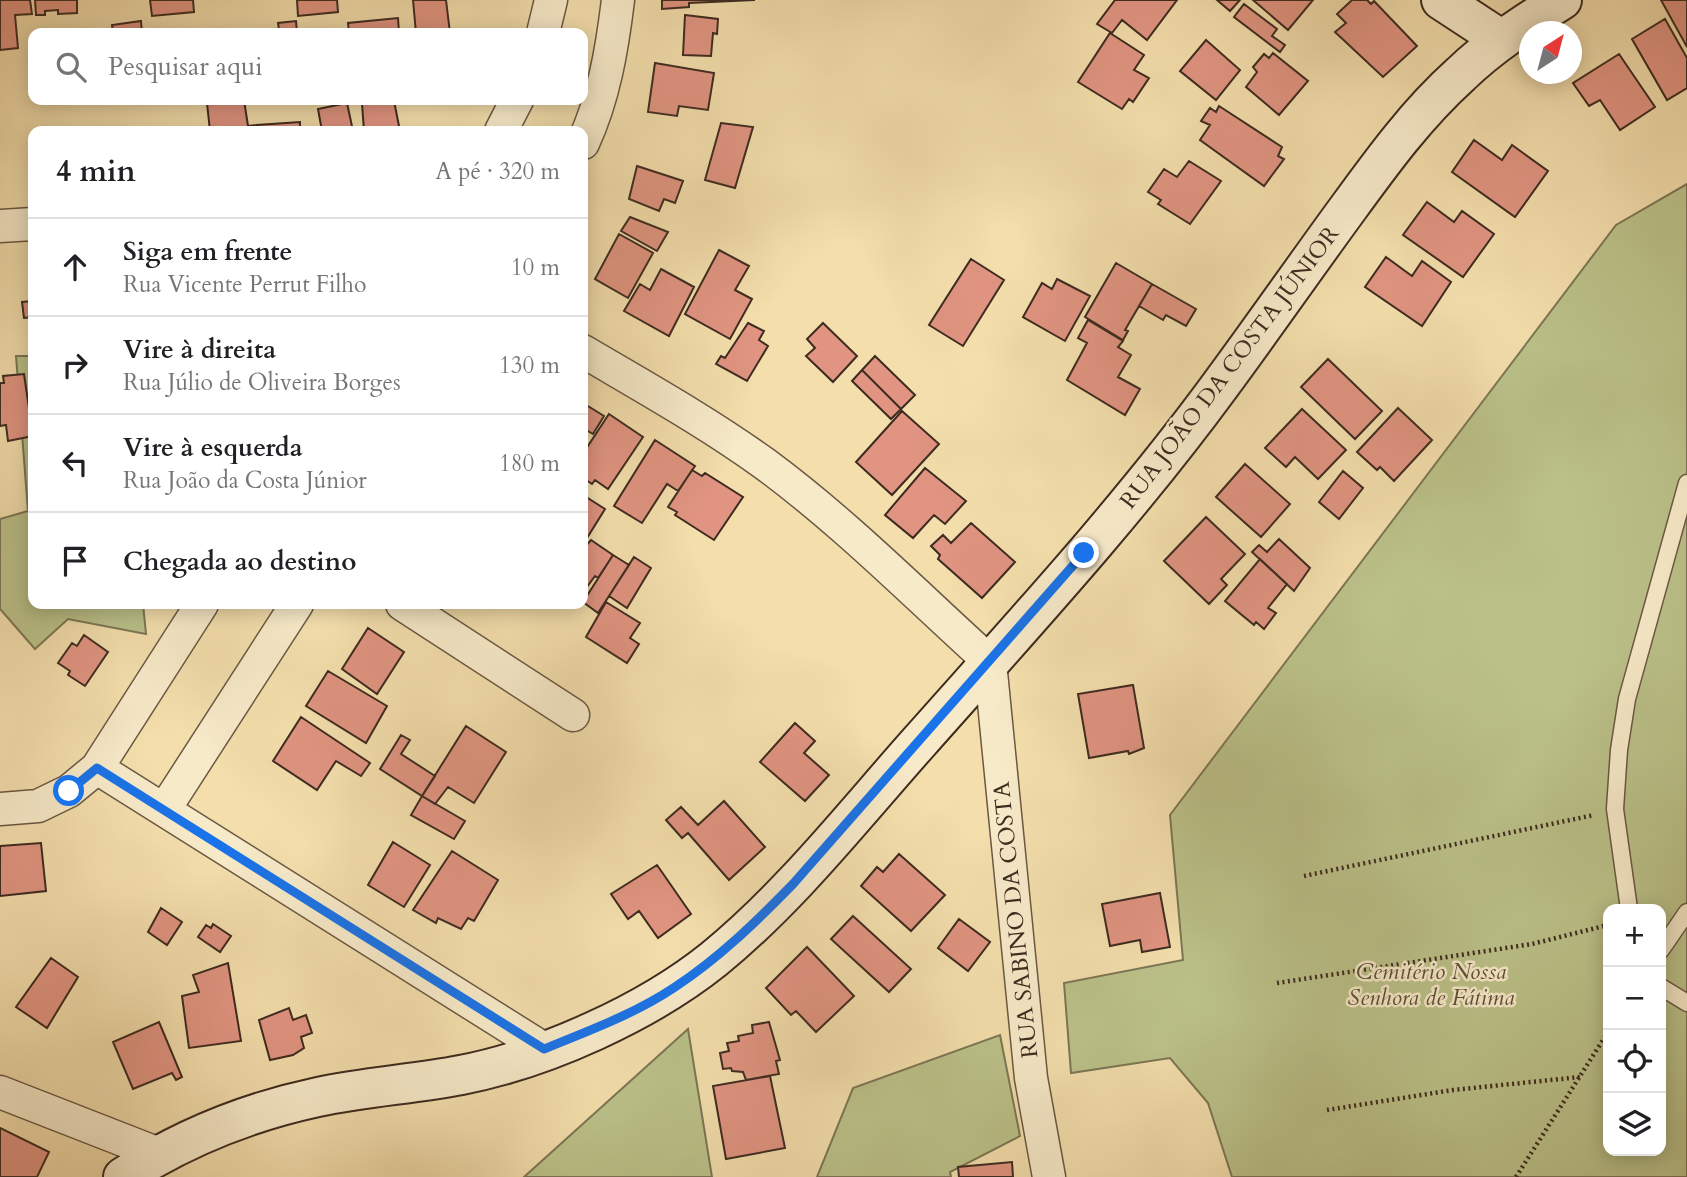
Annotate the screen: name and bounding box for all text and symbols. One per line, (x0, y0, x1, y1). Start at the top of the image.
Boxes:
north arrow (1519, 21, 1582, 84)
search box (28, 28, 588, 105)
icon: search (52, 48, 90, 86)
text: Pesquisar aqui (108, 49, 263, 84)
text: 4 min (56, 151, 136, 192)
text: A pé · 320 m (436, 156, 560, 187)
street label: RUA JOÃO DA COSTA JÚNIOR (1112, 219, 1346, 515)
text: Siga em frente (123, 234, 292, 269)
icon: ahead (56, 248, 94, 286)
text: 10 m (511, 252, 560, 283)
text: Rua Vicente Perrut Filho (123, 269, 366, 300)
text: Vire à direita (123, 332, 276, 367)
icon: right (56, 346, 94, 384)
text: 130 m (499, 350, 560, 381)
text: Rua Júlio de Oliveira Borges (123, 367, 401, 398)
text: Vire à esquerda (123, 430, 303, 465)
icon: left (56, 444, 94, 482)
text: 180 m (499, 448, 560, 479)
text: Rua João da Costa Júnior (123, 465, 367, 496)
route end (1068, 537, 1099, 568)
icon: arrive (56, 542, 94, 580)
text: Chegada ao destino (123, 544, 356, 579)
route start (53, 775, 84, 806)
street label: RUA SABINO DA COSTA (986, 780, 1045, 1060)
map controls (1603, 904, 1666, 1156)
button: + (1603, 904, 1666, 967)
park label: Cemitério Nossa Senhora de Fátima (1347, 956, 1515, 1013)
button: − (1603, 967, 1666, 1030)
button: locate (1603, 1030, 1666, 1093)
button: layers (1603, 1093, 1666, 1156)

